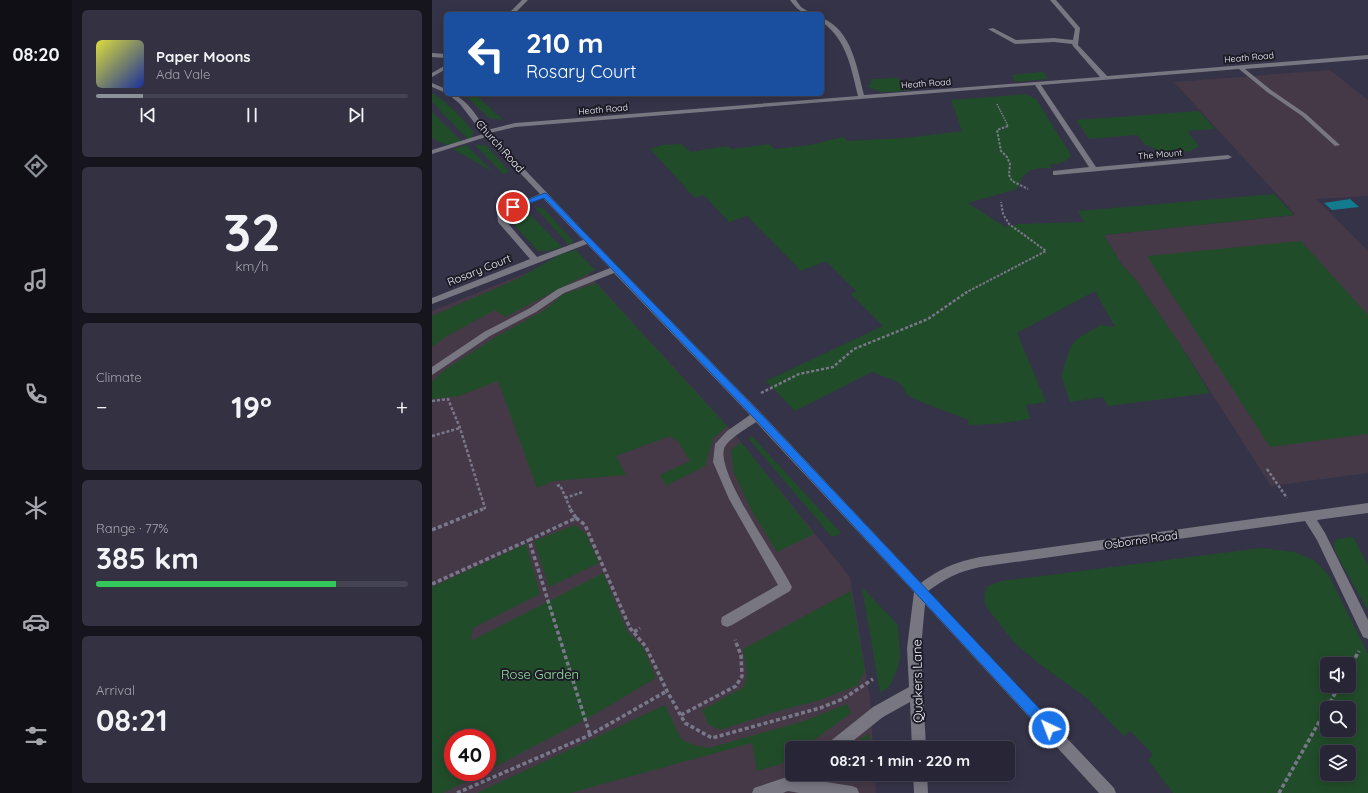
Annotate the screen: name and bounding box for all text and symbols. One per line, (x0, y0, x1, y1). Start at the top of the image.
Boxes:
text: 210 m (526, 25, 604, 60)
icon: left (460, 28, 512, 80)
text: 08:20 (12, 43, 60, 66)
text: Paper Moons (156, 47, 251, 66)
street label: Heath Road (1224, 49, 1274, 65)
text: Rosary Court (526, 60, 636, 83)
text: Ada Vale (156, 66, 210, 82)
street label: Heath Road (901, 76, 951, 90)
street label: Heath Road (578, 101, 628, 117)
icon: previous (137, 104, 159, 126)
icon: pause (241, 104, 263, 126)
icon: next (345, 104, 367, 126)
street label: Church Road (473, 117, 527, 175)
street label: The Mount (1137, 147, 1183, 161)
icon: directions (22, 152, 50, 180)
pin (496, 190, 530, 224)
icon: arrive (502, 196, 524, 218)
text: 32 (223, 199, 281, 264)
street label: Rosary Court (445, 251, 513, 289)
text: km/h (236, 258, 268, 274)
icon: music (22, 266, 50, 294)
text: Climate (96, 369, 142, 385)
icon: phone (22, 380, 50, 408)
text: 19° (231, 388, 272, 426)
text: − (96, 393, 107, 421)
text: + (396, 393, 408, 421)
icon: climate (22, 494, 50, 522)
text: Range · 77% (96, 520, 168, 536)
street label: Osborne Road (1103, 528, 1179, 552)
text: 385 km (96, 539, 199, 577)
icon: car (22, 608, 50, 636)
street label: Quakers Lane (908, 639, 926, 723)
map controls (1320, 657, 1356, 781)
button: sound (1320, 657, 1356, 693)
park label: Rose Garden (501, 666, 579, 682)
text: Arrival (96, 682, 135, 698)
text: 08:21 (96, 701, 168, 739)
button: search (1320, 701, 1356, 737)
position arrow (1028, 707, 1070, 749)
icon: filters (22, 722, 50, 750)
speed limit sign: 40 (444, 729, 496, 781)
button: layers (1320, 745, 1356, 781)
text: 08:21 · 1 min · 220 m (830, 751, 970, 770)

